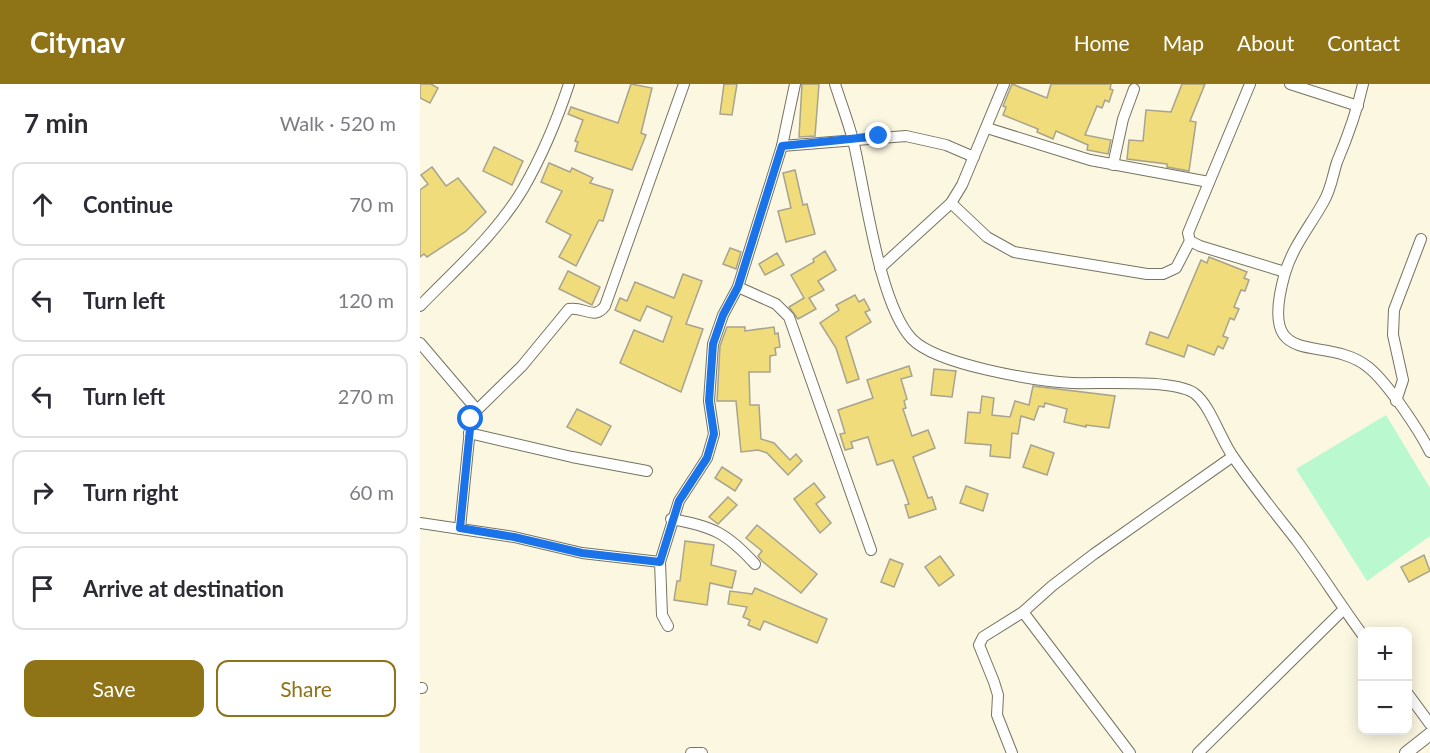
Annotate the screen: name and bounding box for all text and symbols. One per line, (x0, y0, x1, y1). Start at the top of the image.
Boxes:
text: Citynav (30, 25, 125, 59)
text: Home (1074, 30, 1130, 55)
text: Map (1163, 30, 1204, 55)
text: About (1237, 30, 1294, 55)
text: Contact (1327, 30, 1400, 55)
text: 7 min (24, 107, 88, 139)
text: Walk · 520 m (280, 111, 396, 135)
route end (865, 122, 891, 148)
icon: ahead (26, 188, 59, 221)
text: Continue (83, 191, 173, 218)
text: 70 m (349, 192, 394, 216)
icon: left (26, 284, 59, 317)
text: Turn left (83, 287, 165, 314)
text: 120 m (338, 288, 394, 312)
icon: left (26, 380, 59, 413)
text: Turn left (83, 383, 165, 410)
text: 270 m (338, 384, 394, 408)
route start (457, 405, 483, 431)
icon: right (26, 476, 59, 509)
text: Turn right (83, 479, 178, 506)
text: 60 m (349, 480, 394, 504)
icon: arrive (26, 572, 59, 605)
text: Arrive at destination (83, 575, 284, 602)
map controls (1358, 627, 1412, 735)
button: + (1358, 627, 1412, 681)
button: Save (24, 660, 204, 717)
button: Share (216, 660, 396, 717)
button: − (1358, 681, 1412, 735)

